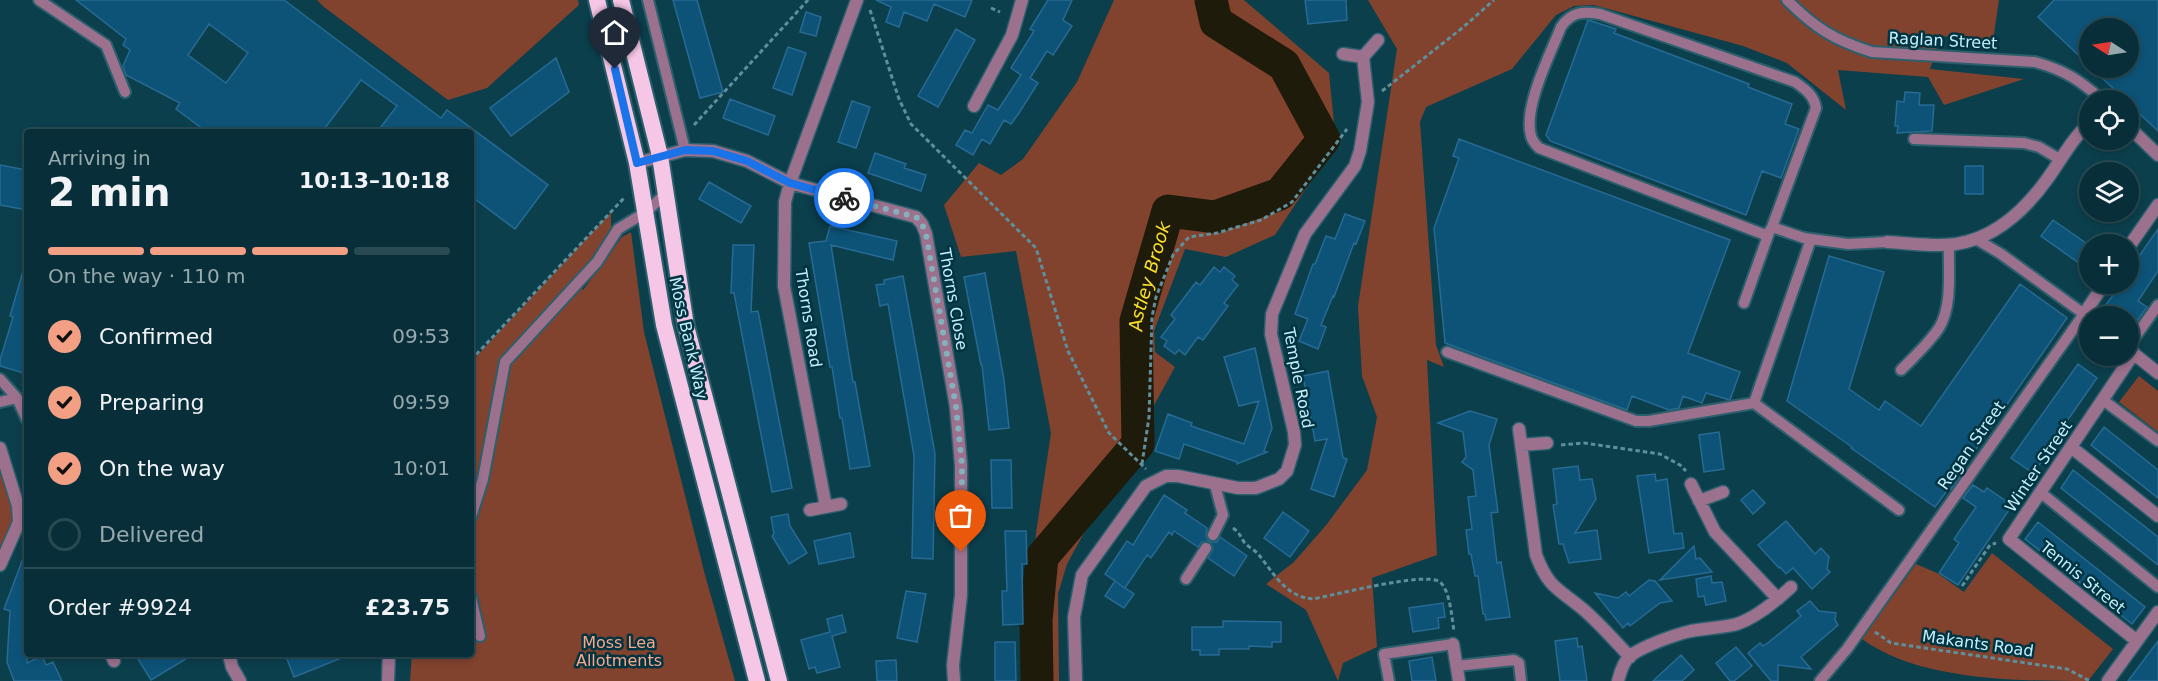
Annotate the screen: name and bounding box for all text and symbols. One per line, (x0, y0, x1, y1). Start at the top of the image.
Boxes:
pin (589, 7, 640, 69)
icon: home (598, 16, 631, 49)
north arrow (2079, 18, 2139, 78)
map controls (2079, 18, 2139, 366)
street label: Raglan Street (1888, 28, 1998, 53)
button: locate (2079, 90, 2139, 150)
text: Arriving in (48, 146, 151, 170)
button: layers (2079, 162, 2139, 222)
text: 10:13–10:18 (299, 168, 450, 193)
courier (814, 168, 874, 228)
text: 2 min (48, 170, 170, 215)
icon: bike (828, 182, 861, 215)
water label: Astley Brook (1125, 217, 1175, 333)
button: + (2079, 234, 2139, 294)
street label: Thorns Close (935, 246, 972, 352)
text: On the way · 110 m (48, 264, 246, 288)
street label: Thorns Road (791, 266, 826, 369)
street label: Moss Bank Way (665, 275, 712, 401)
button: − (2079, 306, 2139, 366)
icon: check (48, 320, 81, 353)
text: Confirmed (99, 324, 213, 349)
text: 09:53 (392, 324, 450, 348)
street label: Temple Road (1279, 325, 1318, 430)
icon: check (48, 386, 81, 419)
text: Preparing (99, 390, 205, 415)
text: 09:59 (392, 390, 450, 414)
street label: Regan Street (1934, 397, 2009, 493)
street label: Winter Street (2001, 417, 2076, 516)
icon: check (48, 452, 81, 485)
text: On the way (99, 456, 225, 481)
text: 10:01 (392, 456, 450, 480)
pin (935, 490, 986, 552)
icon: bag (944, 499, 977, 532)
text: Delivered (99, 522, 204, 547)
street label: Tennis Street (2036, 537, 2129, 617)
text: Order #9924 (48, 595, 192, 620)
text: £23.75 (365, 595, 450, 620)
street label: Makants Road (1921, 626, 2035, 661)
park label: Moss Lea Allotments (576, 633, 662, 670)

